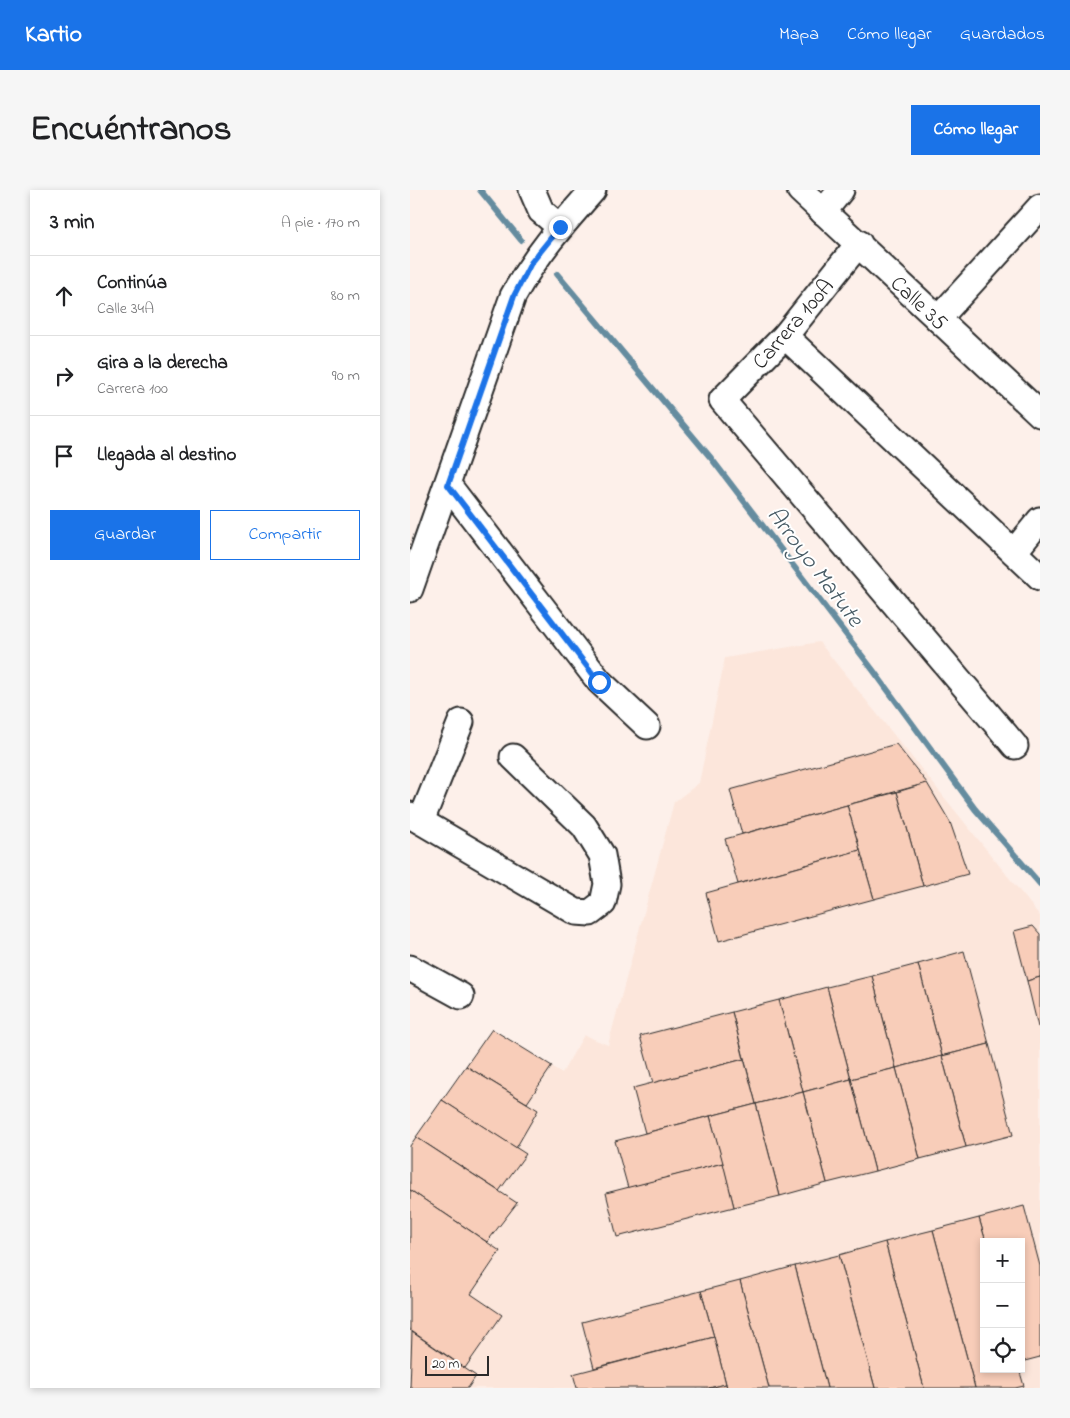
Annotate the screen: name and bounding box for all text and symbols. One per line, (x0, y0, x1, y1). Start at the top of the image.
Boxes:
text: Kartio (25, 18, 82, 53)
text: Mapa (779, 22, 819, 48)
text: Cómo llegar (847, 22, 932, 48)
text: Guardados (960, 22, 1045, 48)
text: Encuéntranos (30, 105, 232, 156)
button: Cómo llegar (911, 105, 1040, 155)
text: 3 min (50, 208, 94, 238)
text: A pie · 170 m (281, 211, 360, 235)
route end (549, 216, 572, 239)
street label: Calle 35 (882, 269, 954, 339)
text: Continúa (97, 270, 167, 297)
street label: Carrera 100A (746, 273, 843, 377)
icon: ahead (50, 282, 78, 310)
text: 80 m (331, 284, 360, 308)
text: Calle 34A (97, 297, 154, 321)
text: Gira a la derecha (97, 350, 228, 377)
icon: right (50, 362, 78, 390)
text: 90 m (332, 364, 360, 388)
text: Carrera 100 (97, 377, 168, 401)
icon: arrive (50, 442, 78, 470)
text: Llegada al destino (97, 442, 236, 469)
water label: Arroyo Matute (757, 500, 872, 636)
button: Guardar (50, 510, 200, 560)
button: Compartir (210, 510, 360, 560)
route start (588, 671, 611, 694)
map controls (980, 1238, 1025, 1373)
button: + (980, 1238, 1025, 1283)
button: − (980, 1283, 1025, 1328)
button: locate (980, 1328, 1025, 1373)
scale bar (425, 1353, 489, 1376)
text: 20 m (432, 1354, 459, 1375)

